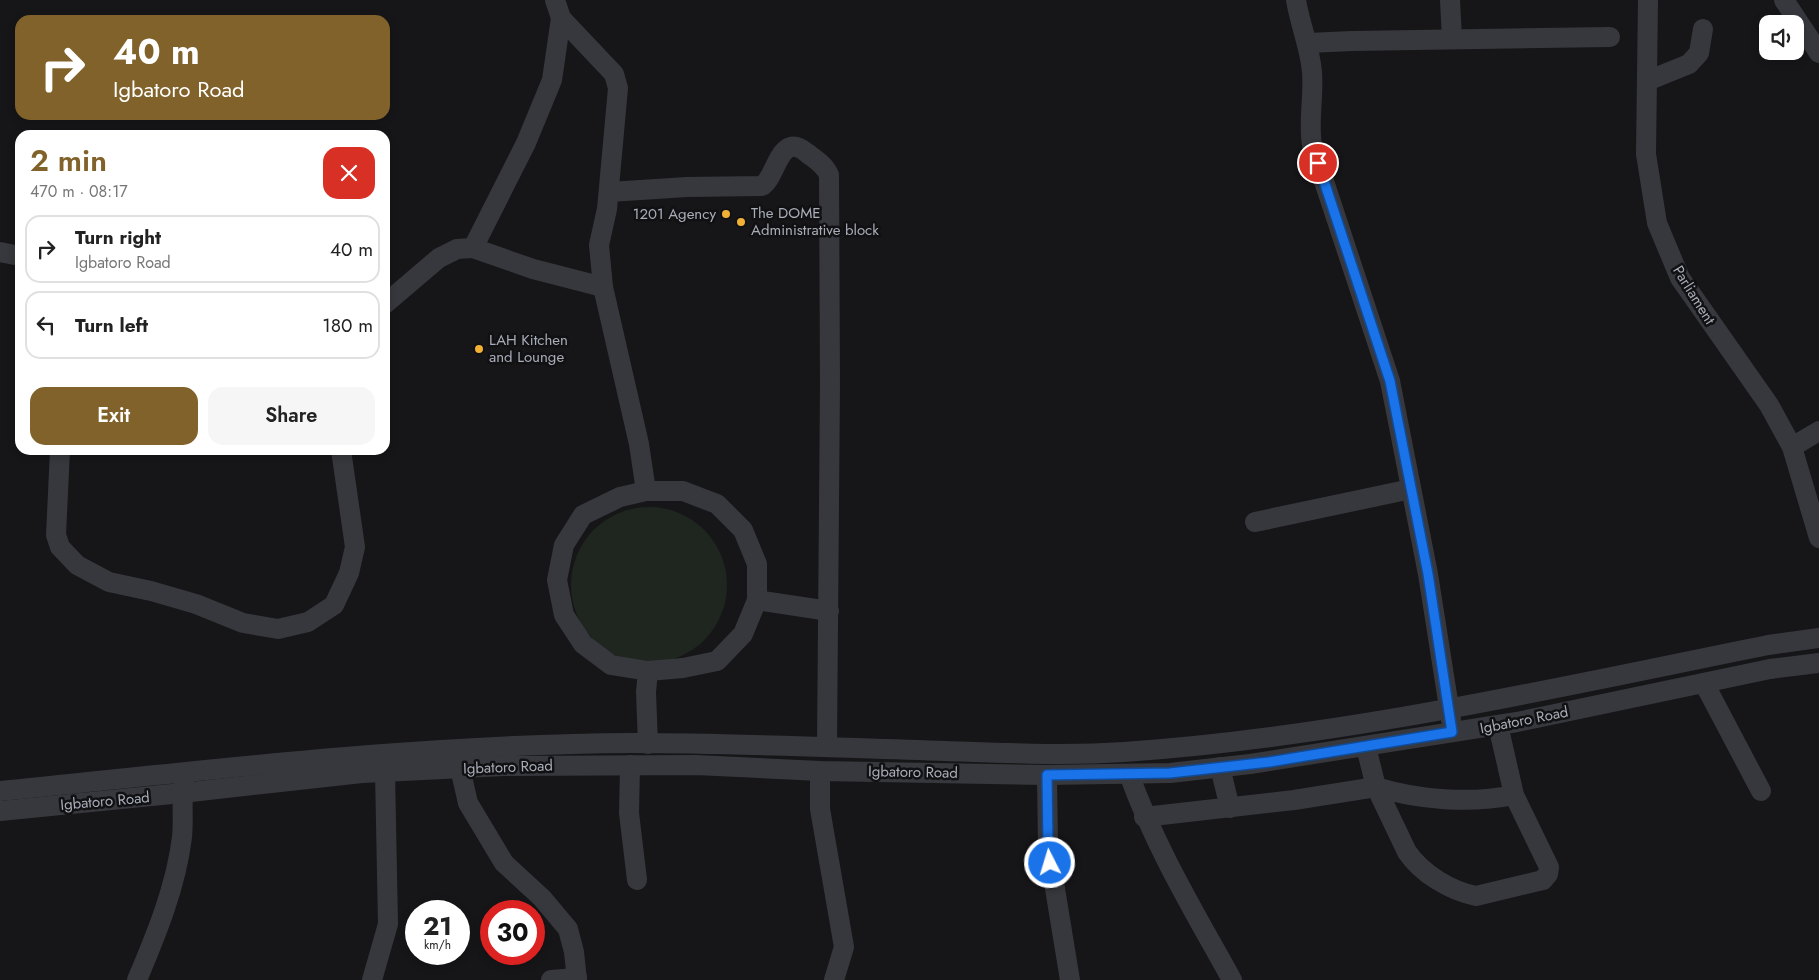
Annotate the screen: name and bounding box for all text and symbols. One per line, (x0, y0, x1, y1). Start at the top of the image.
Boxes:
map controls (1759, 15, 1804, 60)
button: sound (1759, 15, 1804, 60)
text: 40 m (113, 27, 200, 77)
icon: right (30, 35, 95, 100)
text: Igbatoro Road (113, 73, 245, 105)
text: 2 min (30, 139, 107, 182)
pin (1297, 142, 1339, 184)
button: close (323, 147, 375, 199)
icon: arrive (1304, 149, 1332, 177)
text: 470 m · 08:17 (30, 180, 128, 203)
place label: The DOME Administrative block (751, 202, 879, 241)
place label: 1201 Agency (633, 203, 716, 225)
marker: 1201 Agency (720, 208, 732, 220)
marker: The DOME Administrative block (735, 216, 747, 228)
text: Turn right (75, 224, 161, 251)
icon: right (32, 235, 60, 263)
text: 40 m (330, 236, 373, 263)
text: Igbatoro Road (75, 251, 171, 274)
street label: Parliament (1667, 261, 1721, 329)
icon: left (32, 311, 60, 339)
text: Turn left (75, 312, 148, 339)
text: 180 m (322, 312, 373, 339)
place label: LAH Kitchen and Lounge (489, 329, 568, 368)
marker: LAH Kitchen and Lounge (473, 343, 485, 355)
button: Exit (30, 387, 198, 445)
button: Share (208, 387, 375, 445)
street label: Igbatoro Road (1478, 701, 1570, 739)
street label: Igbatoro Road (463, 754, 553, 780)
street label: Igbatoro Road (868, 760, 958, 784)
street label: Igbatoro Road (59, 786, 151, 816)
position arrow (1023, 836, 1075, 888)
speed limit sign: 30 (480, 900, 545, 965)
text: 21 (423, 908, 452, 944)
text: km/h (424, 936, 451, 954)

